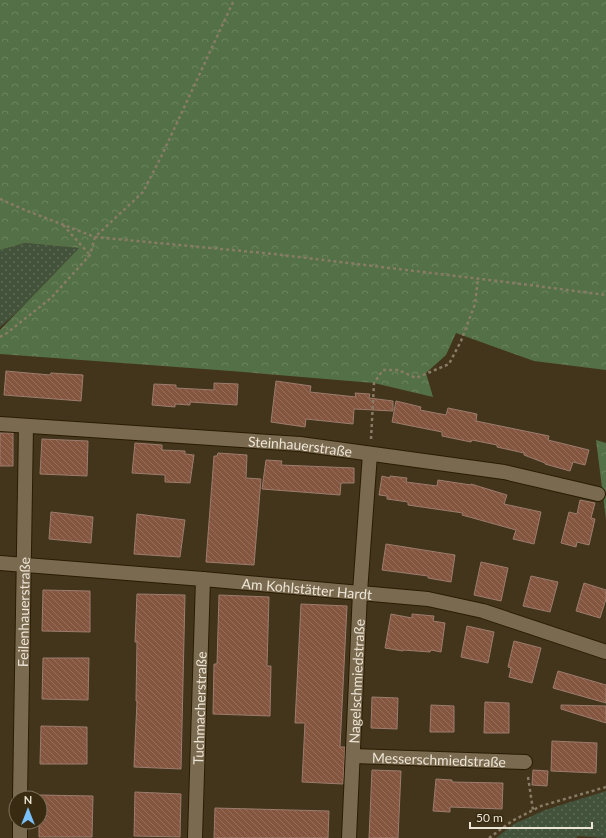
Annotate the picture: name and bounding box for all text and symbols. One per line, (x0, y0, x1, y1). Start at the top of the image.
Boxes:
street label: Steinhauerstraße (248, 432, 353, 460)
street label: Feilenhauerstraße (14, 557, 32, 667)
street label: Am Kohlstätter Hardt (241, 574, 373, 603)
street label: Nagelschmiedstraße (345, 619, 367, 744)
street label: Tuchmacherstraße (189, 651, 209, 765)
street label: Messerschmiedstraße (372, 748, 506, 770)
north arrow (8, 790, 48, 830)
text: N (24, 793, 32, 806)
scale bar (470, 804, 592, 830)
text: 50 m (476, 810, 503, 825)

